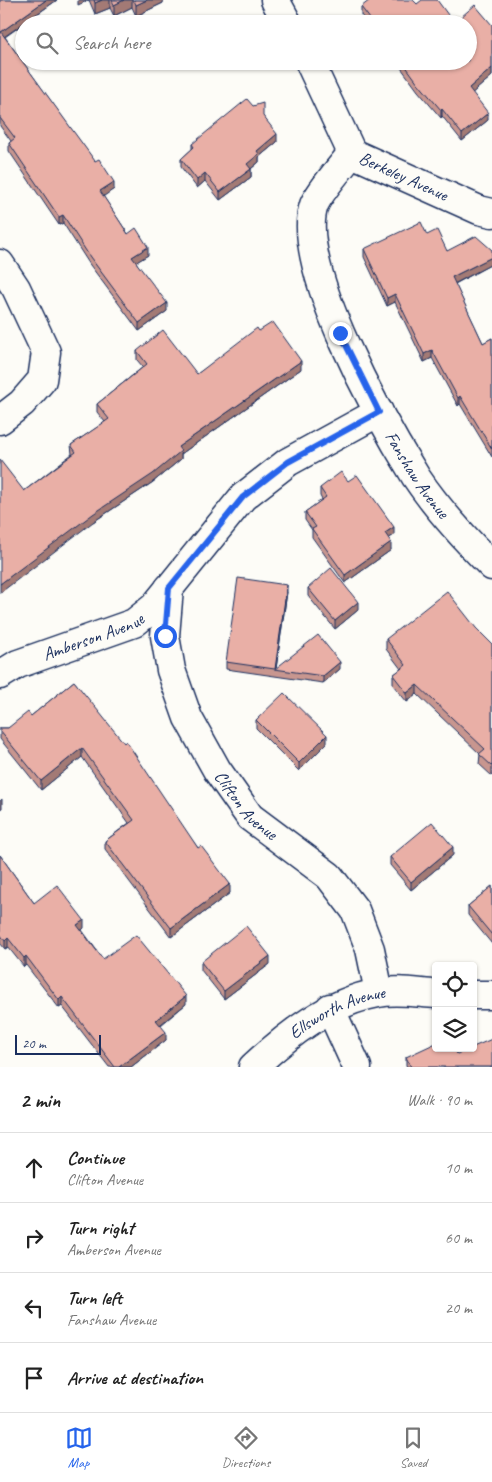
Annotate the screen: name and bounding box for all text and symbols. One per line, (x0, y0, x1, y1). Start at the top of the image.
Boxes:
search box (15, 15, 477, 70)
icon: search (33, 29, 61, 57)
text: Search here (73, 31, 150, 55)
street label: Berkeley Avenue (356, 147, 452, 206)
route end (329, 322, 352, 345)
street label: Fanshaw Avenue (380, 427, 455, 524)
street label: Amberson Avenue (40, 608, 149, 665)
route start (154, 625, 177, 648)
street label: Clifton Avenue (210, 766, 283, 845)
map controls (432, 962, 477, 1052)
button: locate (432, 962, 477, 1007)
street label: Ellsworth Avenue (285, 981, 388, 1044)
button: layers (432, 1007, 477, 1052)
scale bar (15, 1032, 101, 1055)
text: 20 m (22, 1035, 46, 1052)
text: 2 min (20, 1087, 60, 1113)
text: Walk · 90 m (407, 1090, 472, 1110)
text: Continue (67, 1146, 124, 1170)
icon: ahead (20, 1154, 48, 1182)
text: 10 m (445, 1158, 472, 1178)
text: Clifton Avenue (67, 1170, 143, 1190)
text: Turn right (67, 1216, 134, 1240)
icon: right (20, 1224, 48, 1252)
text: 60 m (445, 1228, 472, 1248)
text: Amberson Avenue (67, 1240, 161, 1260)
text: Turn left (67, 1286, 122, 1310)
icon: left (20, 1294, 48, 1322)
text: 20 m (445, 1298, 472, 1318)
text: Fanshaw Avenue (67, 1310, 156, 1330)
icon: arrive (20, 1364, 48, 1392)
text: Arrive at destination (67, 1366, 203, 1390)
tab: Map (65, 1424, 93, 1471)
tab: Directions (222, 1424, 270, 1471)
tab: Saved (399, 1424, 427, 1471)

